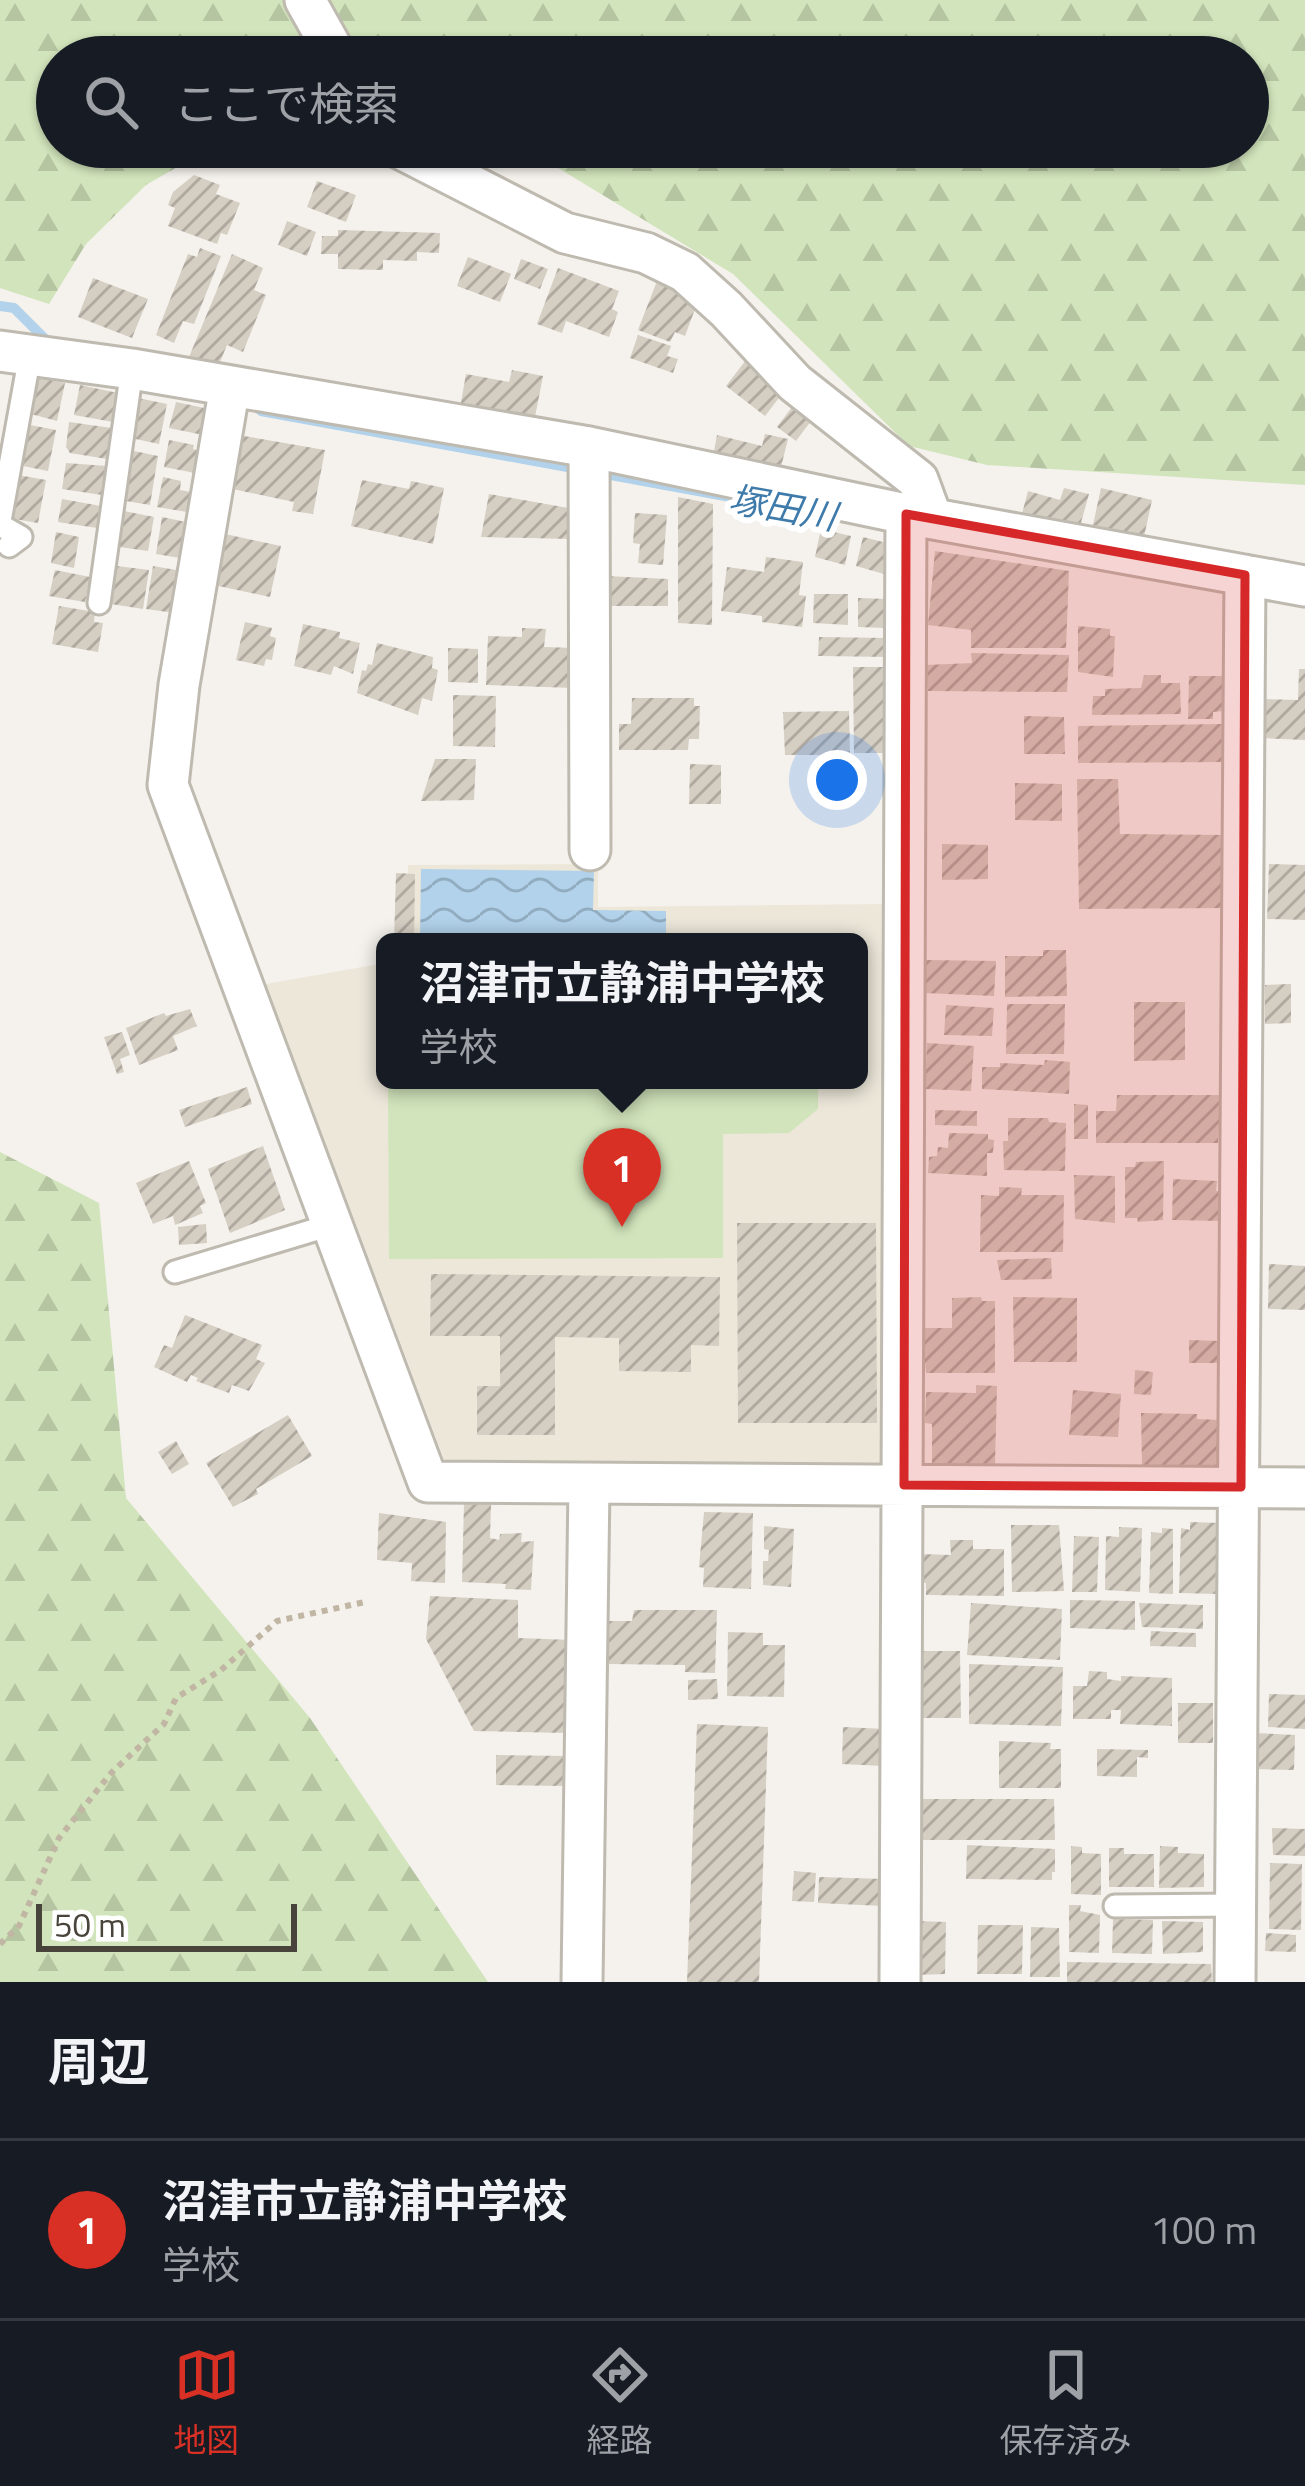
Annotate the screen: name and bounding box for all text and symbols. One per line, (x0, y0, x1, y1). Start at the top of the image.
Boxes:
search box (36, 36, 1269, 168)
icon: search (78, 69, 144, 135)
text: ここで検索 (174, 69, 399, 137)
water label: 塚田川 (725, 471, 845, 544)
your location (807, 750, 867, 810)
popup (376, 933, 868, 1089)
text: 沼津市立静浦中学校 (419, 948, 825, 1016)
text: 学校 (419, 1017, 498, 1076)
pin: 1 (583, 1128, 661, 1227)
scale bar (36, 1898, 297, 1951)
text: 50 m (54, 1900, 126, 1950)
text: 周辺 (48, 2022, 150, 2100)
text: 沼津市立静浦中学校 (162, 2166, 567, 2234)
text: 1 (76, 2200, 98, 2259)
text: 100 m (1150, 2200, 1257, 2259)
text: 学校 (162, 2235, 240, 2294)
tab: 地図 (174, 2342, 240, 2465)
tab: 経路 (587, 2342, 653, 2465)
tab: 保存済み (1000, 2342, 1132, 2465)

